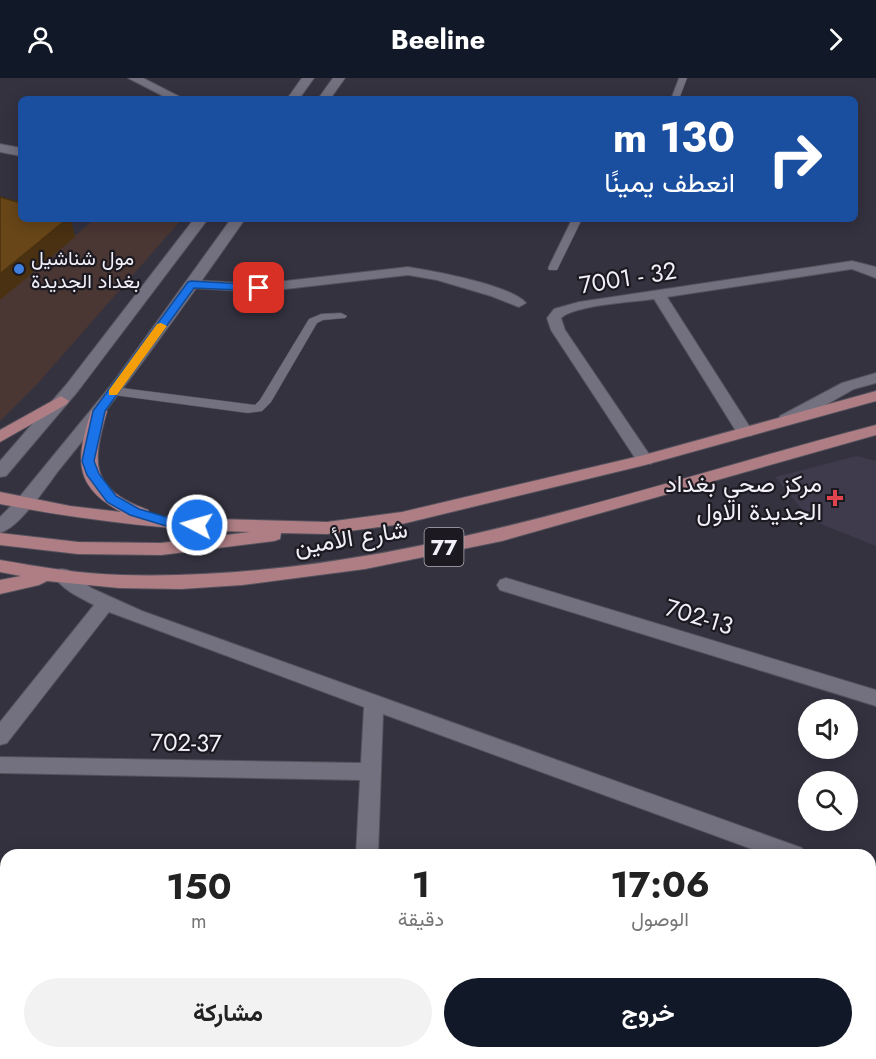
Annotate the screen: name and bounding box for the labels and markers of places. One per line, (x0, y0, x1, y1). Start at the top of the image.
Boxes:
place label: مول شناشيل بغداد الجديدة (31, 244, 140, 296)
marker: مول شناشيل بغداد الجديدة (12, 262, 26, 276)
pin (233, 262, 284, 313)
place label: مركز صحي بغداد الجديدة الاول (665, 466, 822, 529)
marker: مركز صحي بغداد الجديدة الاول (826, 489, 844, 507)

